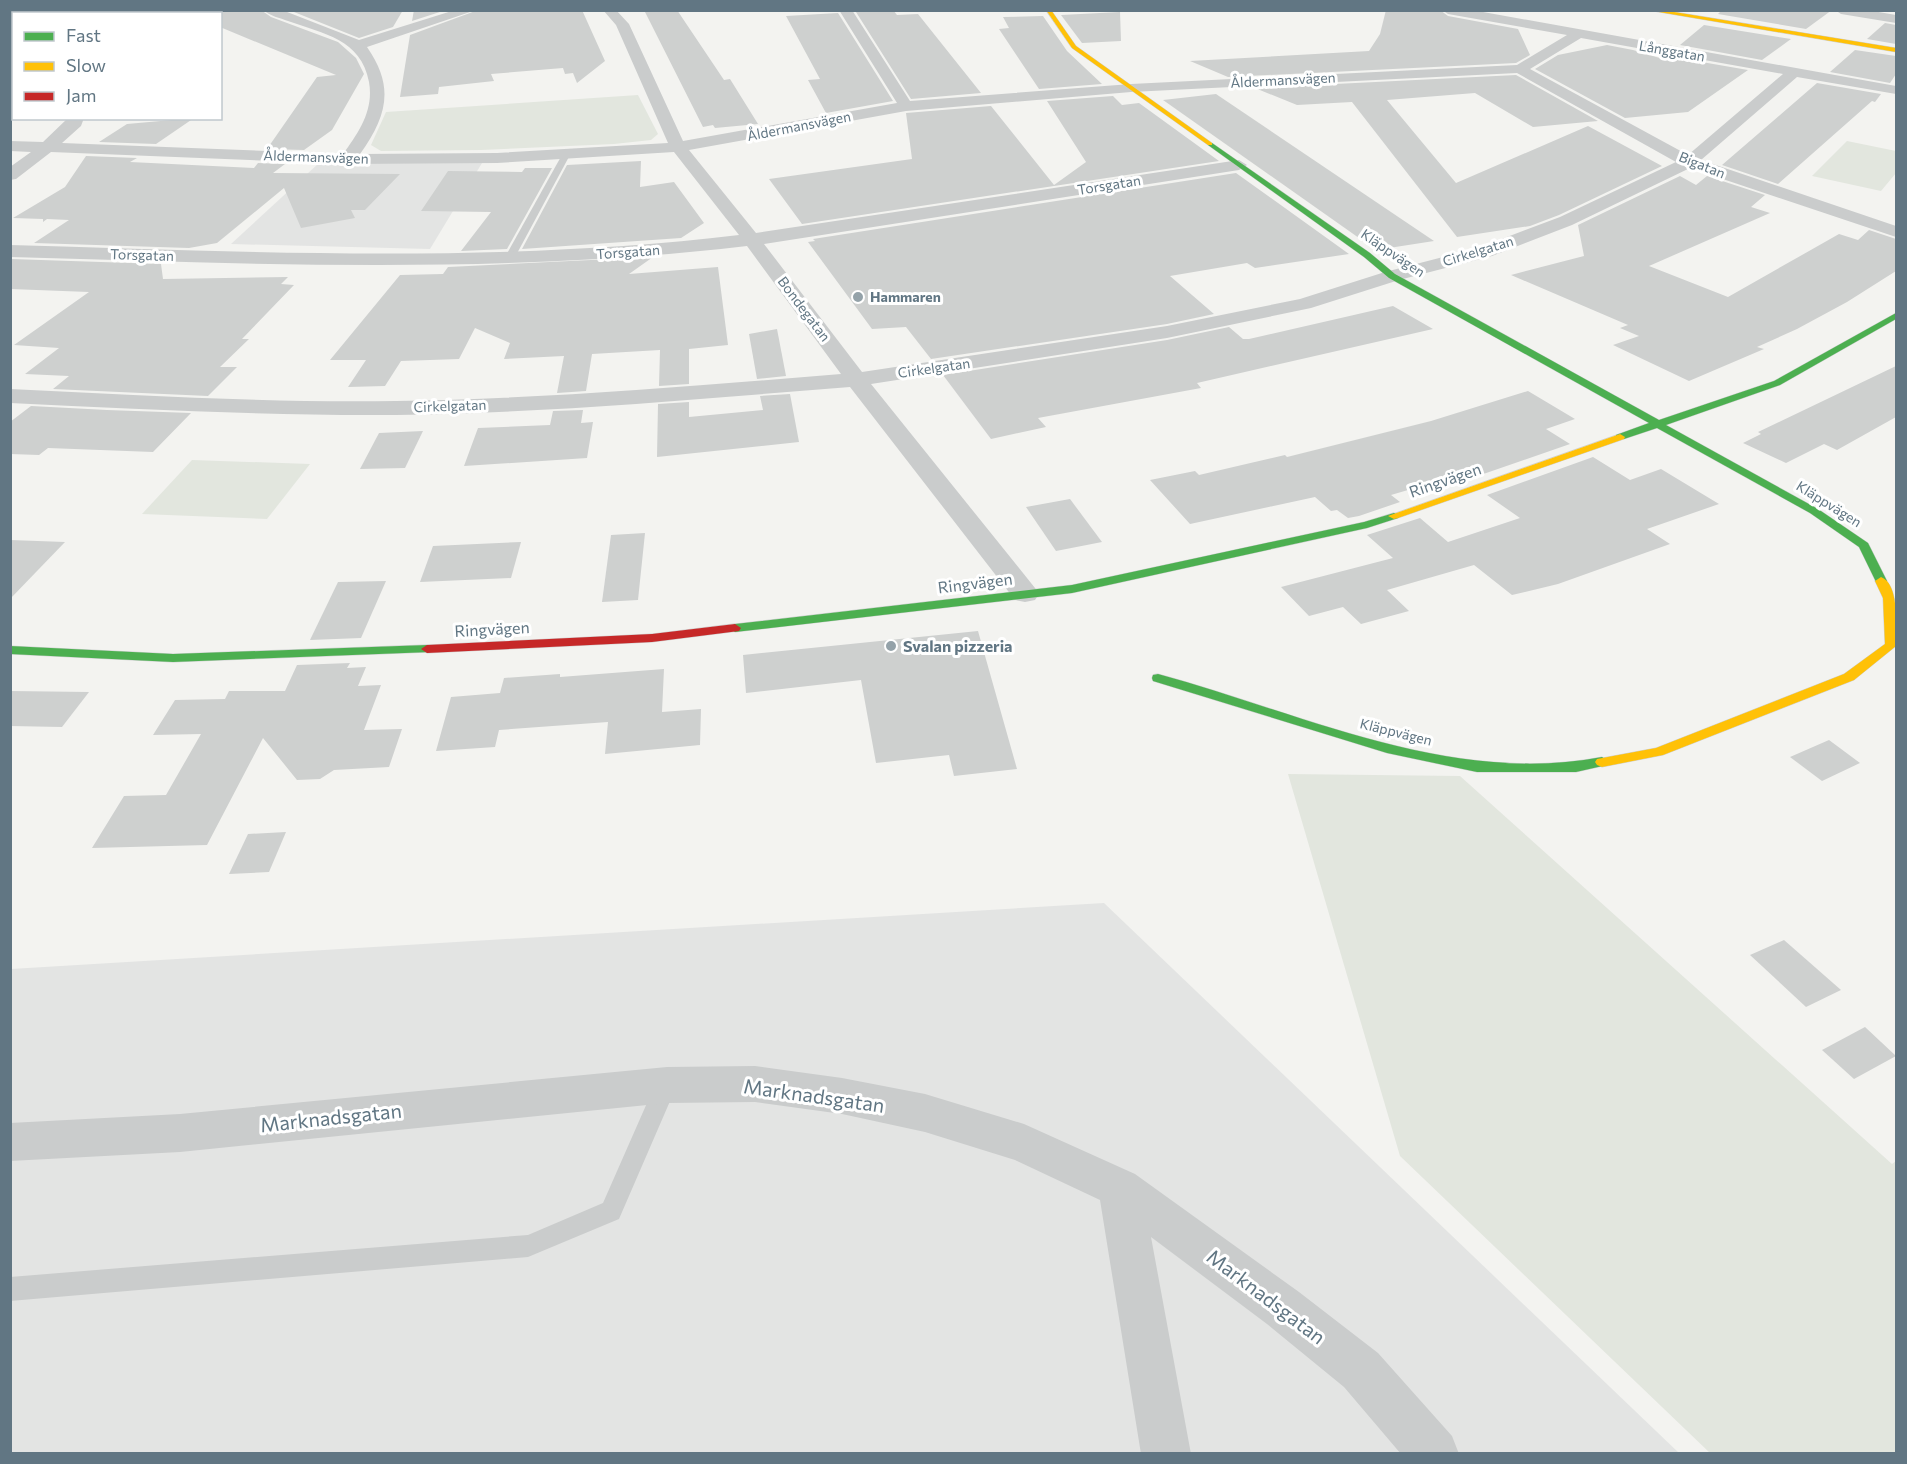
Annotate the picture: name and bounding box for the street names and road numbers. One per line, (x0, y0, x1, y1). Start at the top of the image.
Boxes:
street label: Långgatan (1638, 36, 1706, 65)
street label: Åldermansvägen (1230, 68, 1336, 91)
street label: Åldermansvägen (746, 107, 852, 144)
street label: Åldermansvägen (263, 146, 369, 167)
street label: Bigatan (1677, 148, 1728, 182)
street label: Torsgatan (1076, 171, 1142, 198)
street label: Kläppvägen (1358, 225, 1429, 280)
street label: Cirkelgatan (1441, 232, 1515, 269)
street label: Torsgatan (596, 241, 660, 262)
street label: Torsgatan (110, 245, 174, 264)
street label: Bondegatan (775, 273, 834, 344)
street label: Cirkelgatan (897, 354, 971, 381)
street label: Cirkelgatan (413, 396, 487, 415)
street label: Ringvägen (1406, 458, 1483, 501)
street label: Kläppvägen (1793, 477, 1865, 530)
street label: Ringvägen (936, 568, 1013, 597)
street label: Ringvägen (454, 617, 530, 640)
street label: Kläppvägen (1358, 714, 1434, 749)
street label: Marknadsgatan (742, 1073, 886, 1117)
street label: Marknadsgatan (259, 1098, 403, 1136)
street label: Marknadsgatan (1203, 1244, 1331, 1349)

